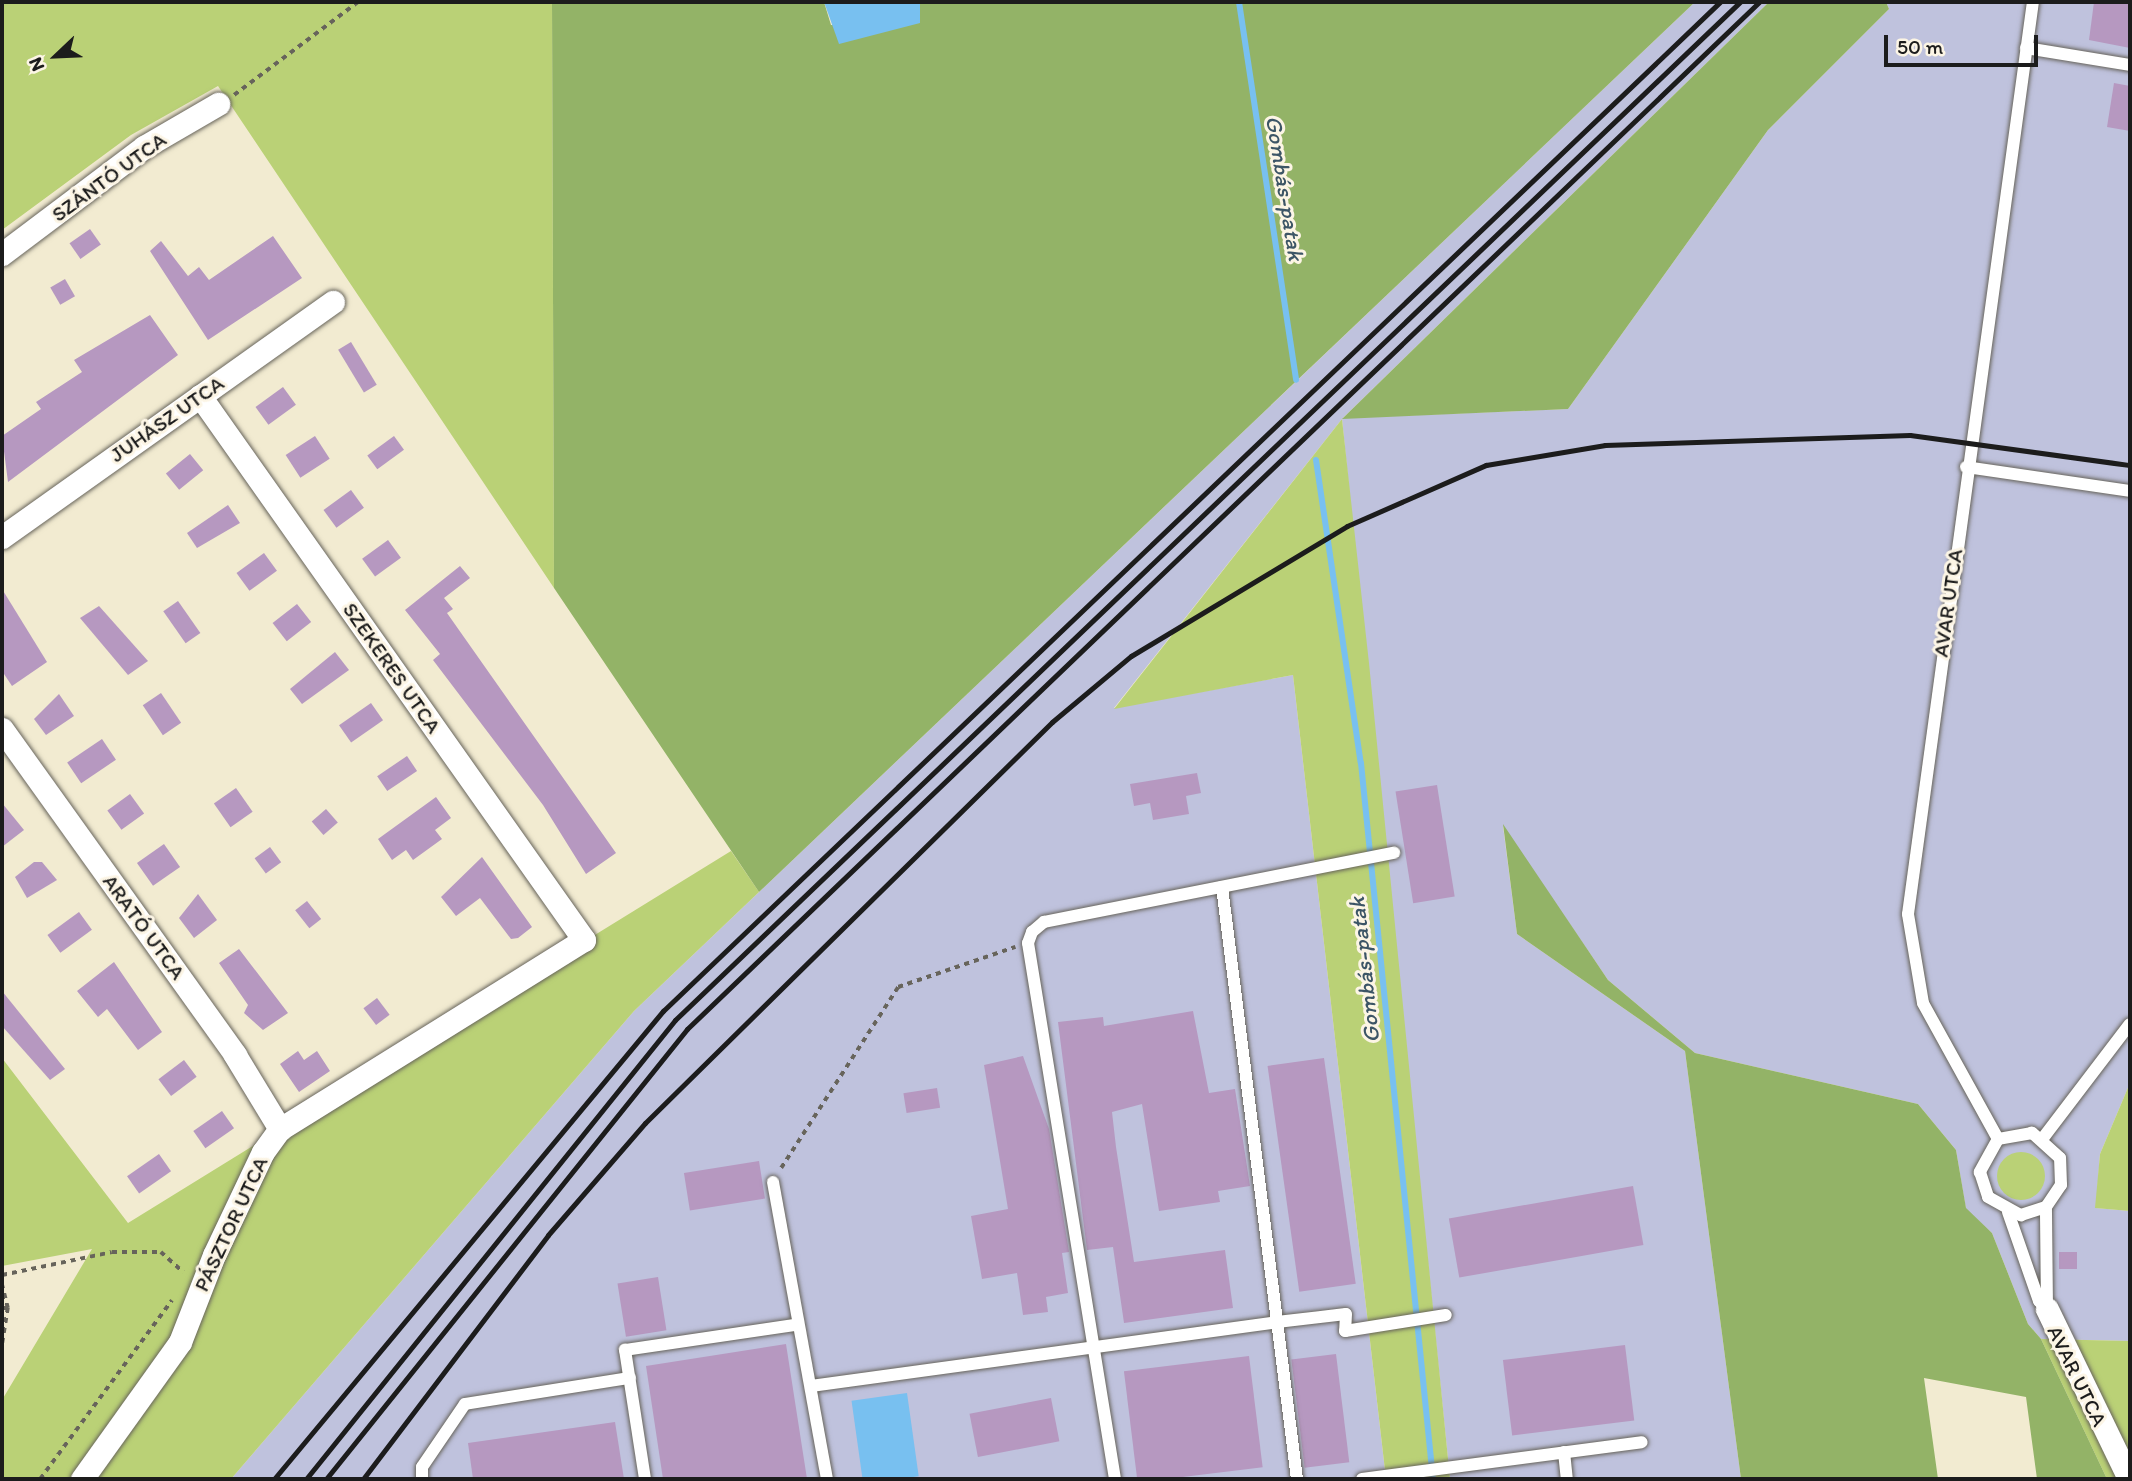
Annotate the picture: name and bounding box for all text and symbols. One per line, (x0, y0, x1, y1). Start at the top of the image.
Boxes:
north arrow (21, 21, 91, 91)
scale bar (1887, 21, 2041, 65)
text: 50 m (1897, 34, 1943, 59)
text: N (23, 54, 49, 75)
water label: Gombás-patak (1260, 114, 1310, 262)
street label: SZÁNTÓ UTCA (47, 127, 171, 227)
street label: JUHÁSZ UTCA (105, 370, 229, 468)
street label: AVAR UTCA (1928, 547, 1968, 659)
street label: SZEKERES UTCA (338, 598, 446, 738)
street label: ARATÓ UTCA (97, 869, 191, 985)
water label: Gombás-patak (1343, 896, 1385, 1044)
street label: PÁSZTOR UTCA (189, 1153, 273, 1295)
street label: AVAR UTCA (2042, 1322, 2112, 1430)

